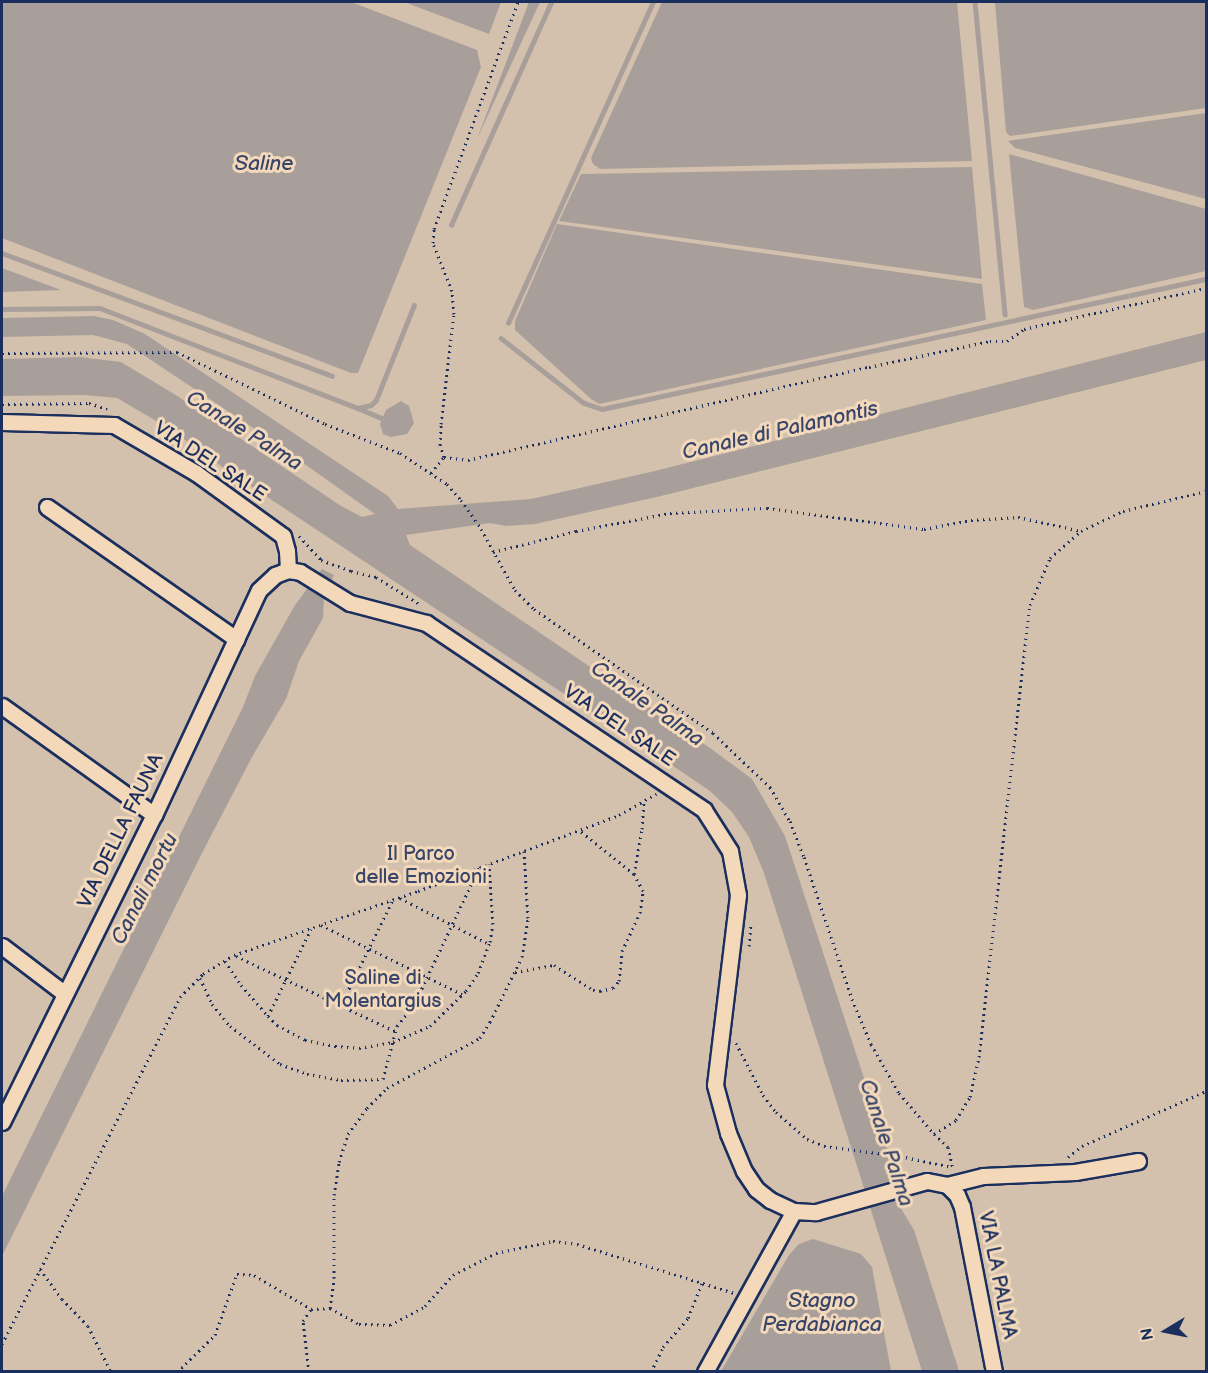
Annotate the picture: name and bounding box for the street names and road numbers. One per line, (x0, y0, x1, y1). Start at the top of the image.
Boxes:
street label: VIA DEL SALE (149, 417, 271, 507)
street label: VIA DEL SALE (558, 680, 680, 772)
street label: VIA DELLA FAUNA (73, 750, 169, 912)
street label: VIA LA PALMA (973, 1209, 1021, 1341)

